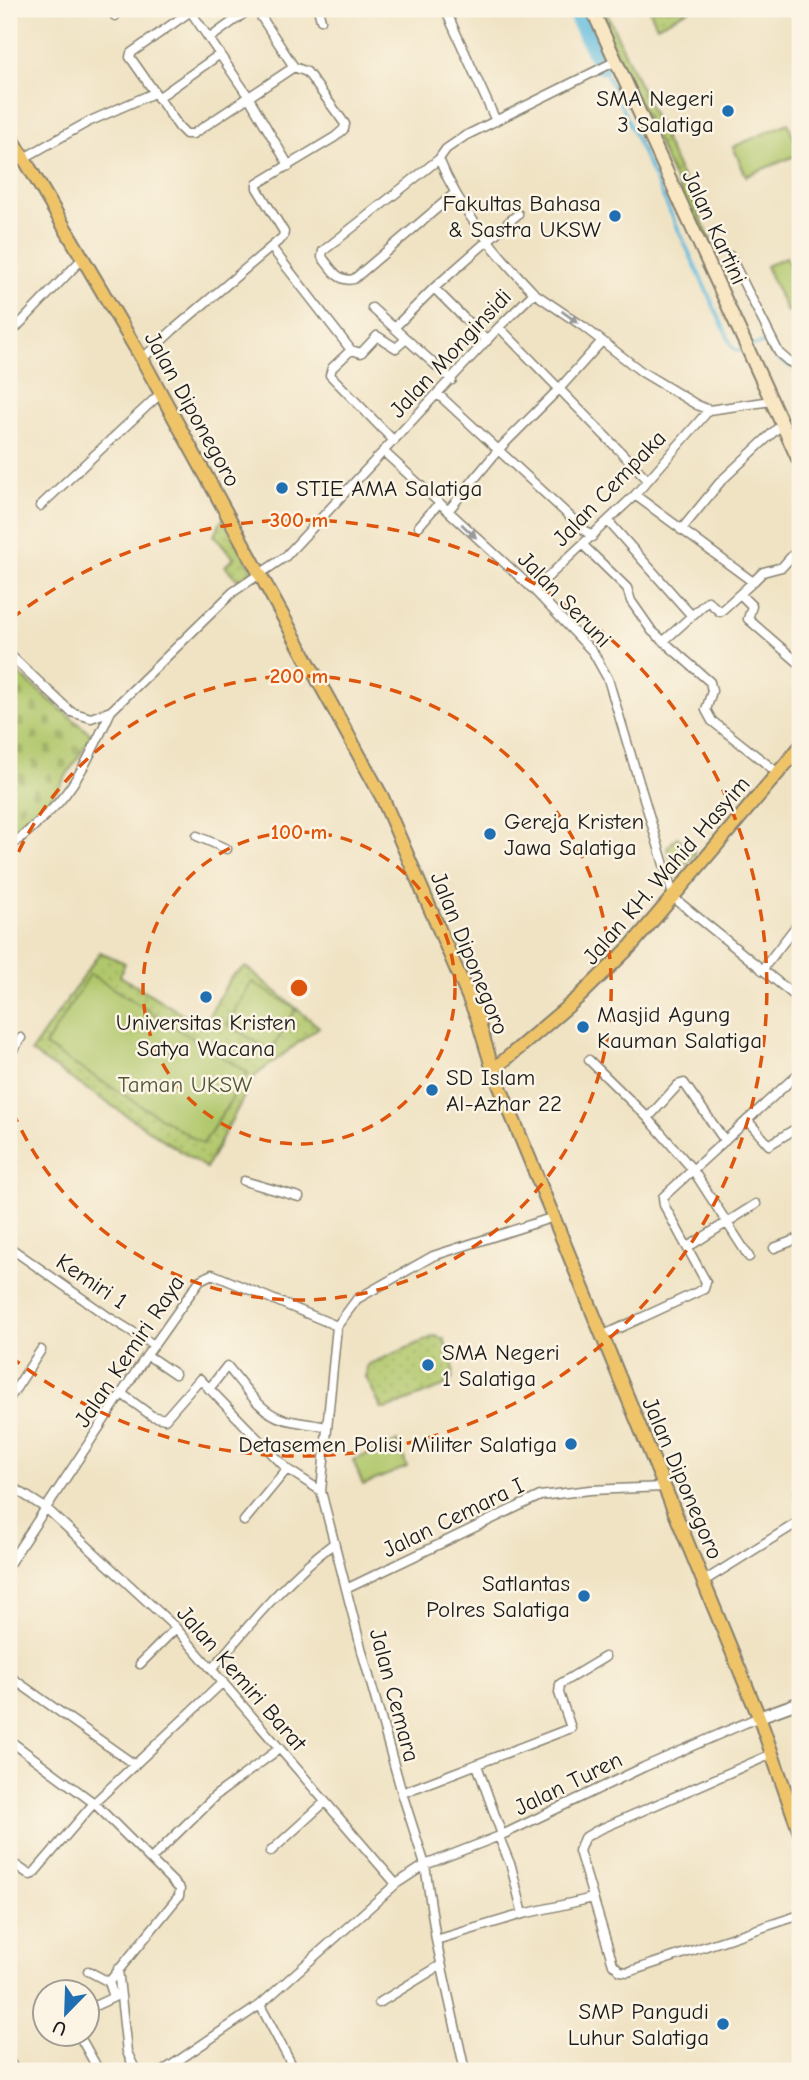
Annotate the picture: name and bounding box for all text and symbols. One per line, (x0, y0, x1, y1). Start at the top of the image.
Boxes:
place label: SMA Negeri 3 Salatiga (596, 85, 714, 138)
marker: SMA Negeri 3 Salatiga (720, 103, 736, 119)
street label: Jalan Kartini (676, 166, 753, 289)
place label: Fakultas Bahasa & Sastra UKSW (443, 190, 601, 243)
marker: Fakultas Bahasa & Sastra UKSW (607, 208, 623, 224)
street label: Jalan Monginsidi (384, 283, 517, 423)
one-way arrow (561, 310, 579, 324)
street label: Jalan Diponegoro (139, 327, 246, 492)
street label: Jalan Cempaka (547, 425, 672, 552)
place label: STIE AMA Salatiga (296, 475, 482, 502)
marker: STIE AMA Salatiga (274, 480, 290, 496)
text: 300 m (270, 508, 328, 532)
one-way arrow (460, 523, 478, 539)
street label: Jalan Seruni (512, 546, 617, 653)
text: 200 m (270, 664, 328, 688)
street label: Jalan KH. Wahid Hasyim (577, 771, 756, 970)
place label: Gereja Kristen Jawa Salatiga (504, 808, 644, 861)
text: 100 m (271, 820, 327, 844)
marker: Gereja Kristen Jawa Salatiga (482, 826, 498, 842)
street label: Jalan Diponegoro (425, 868, 515, 1039)
centre of rings (287, 976, 311, 1000)
marker: Universitas Kristen Satya Wacana (198, 989, 214, 1005)
place label: Masjid Agung Kauman Salatiga (597, 1001, 762, 1054)
place label: Universitas Kristen Satya Wacana (116, 1009, 296, 1062)
marker: Masjid Agung Kauman Salatiga (575, 1019, 591, 1035)
place label: SD Islam Al-Azhar 22 (446, 1064, 562, 1117)
park label: Taman UKSW (118, 1071, 252, 1098)
marker: SD Islam Al-Azhar 22 (424, 1082, 440, 1098)
street label: Kemiri 1 (51, 1248, 132, 1315)
street label: Jalan Kemiri Raya (69, 1270, 190, 1432)
place label: SMA Negeri 1 Salatiga (442, 1339, 560, 1392)
marker: SMA Negeri 1 Salatiga (420, 1357, 436, 1373)
street label: Jalan Diponegoro (636, 1393, 729, 1563)
place label: Detasemen Polisi Militer Salatiga (238, 1431, 557, 1458)
marker: Detasemen Polisi Militer Salatiga (563, 1436, 579, 1452)
street label: Jalan Cemara I (378, 1472, 528, 1563)
place label: Satlantas Polres Salatiga (426, 1570, 570, 1623)
marker: Satlantas Polres Salatiga (576, 1588, 592, 1604)
street label: Jalan Kemiri Barat (171, 1600, 313, 1758)
street label: Jalan Cemara (364, 1626, 425, 1765)
street label: Jalan Turen (510, 1746, 626, 1821)
north arrow (32, 1979, 102, 2048)
place label: SMP Pangudi Luhur Salatiga (568, 1998, 709, 2051)
text: U (50, 2015, 70, 2040)
marker: SMP Pangudi Luhur Salatiga (715, 2016, 731, 2032)

